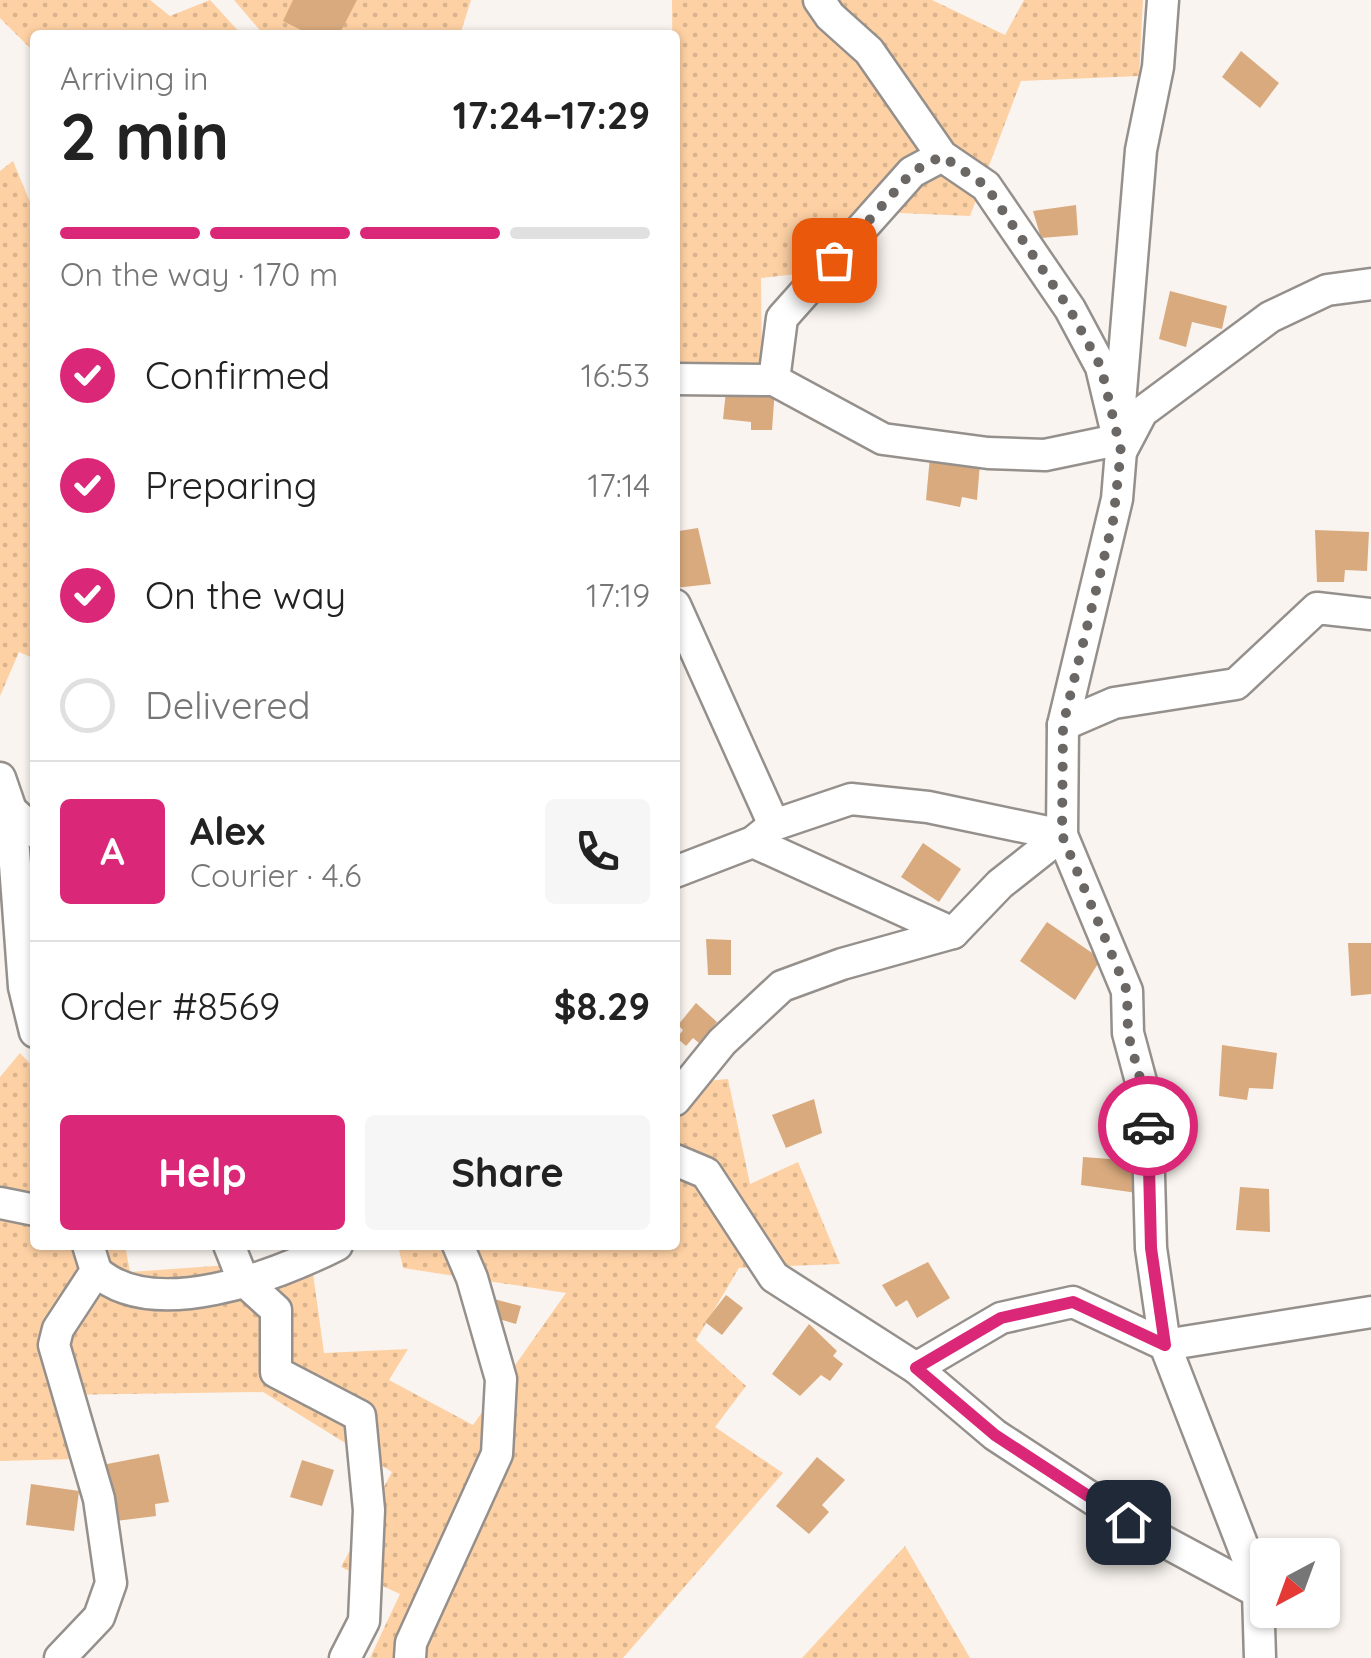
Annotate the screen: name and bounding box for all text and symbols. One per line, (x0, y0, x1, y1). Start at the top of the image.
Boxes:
text: Arriving in (60, 58, 209, 98)
text: 17:24–17:29 (453, 91, 650, 139)
text: 2 min (60, 95, 229, 176)
pin (792, 218, 877, 303)
icon: bag (807, 233, 862, 288)
text: On the way · 170 m (60, 254, 338, 294)
icon: check (60, 348, 115, 403)
text: Confirmed (145, 351, 330, 399)
text: 16:53 (581, 355, 650, 395)
icon: check (60, 458, 115, 513)
text: Preparing (145, 461, 317, 509)
text: 17:14 (588, 465, 650, 505)
icon: check (60, 568, 115, 623)
text: On the way (145, 571, 346, 619)
text: 17:19 (586, 575, 650, 615)
text: Delivered (145, 681, 311, 729)
button: phone (545, 799, 650, 904)
text: Alex (190, 807, 265, 855)
text: A (100, 827, 125, 875)
text: Courier · 4.6 (190, 855, 362, 895)
text: Order #8569 (60, 982, 280, 1030)
text: $8.29 (554, 982, 650, 1030)
courier (1098, 1076, 1198, 1176)
icon: car (1121, 1099, 1176, 1154)
button: Help (60, 1115, 345, 1230)
button: Share (365, 1115, 650, 1230)
pin (1086, 1480, 1171, 1565)
icon: home (1101, 1495, 1156, 1550)
north arrow (1250, 1538, 1340, 1628)
map controls (1250, 1538, 1340, 1628)

